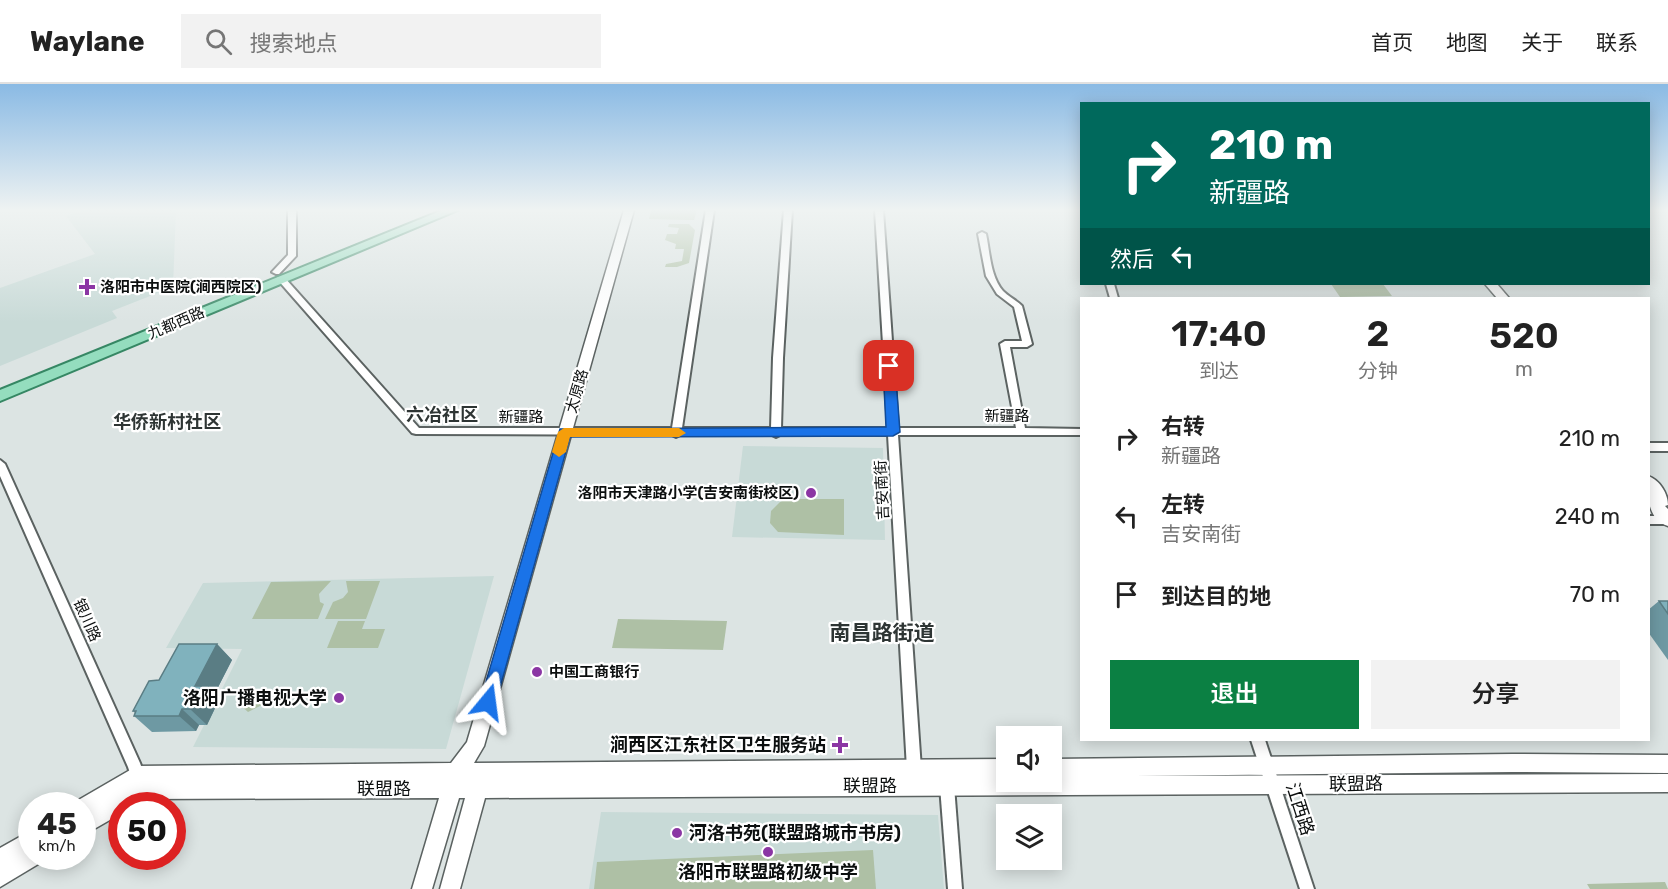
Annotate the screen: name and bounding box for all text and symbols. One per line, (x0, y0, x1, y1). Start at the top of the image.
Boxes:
search box (181, 14, 601, 68)
text: Waylane (30, 25, 145, 58)
icon: search (202, 25, 235, 58)
text: 搜索地点 (250, 30, 338, 57)
text: 首页 (1371, 30, 1413, 55)
text: 地图 (1446, 30, 1488, 55)
text: 关于 (1521, 30, 1563, 55)
text: 联系 (1596, 30, 1638, 55)
text: 210 m (1209, 120, 1333, 170)
icon: right (1110, 126, 1188, 204)
text: 新疆路 (1209, 177, 1290, 209)
icon: left (1166, 240, 1199, 273)
text: 然后 (1110, 246, 1154, 273)
marker: 洛阳市中医院(涧西院区) (78, 278, 96, 296)
place label: 洛阳市中医院(涧西院区) (100, 278, 262, 296)
street label: 九都西路 (145, 303, 207, 343)
text: 17:40 (1171, 312, 1267, 355)
text: 2 (1367, 312, 1389, 355)
text: 520 (1489, 314, 1559, 357)
pin (863, 340, 914, 391)
icon: arrive (872, 349, 905, 382)
text: m (1515, 357, 1533, 381)
text: 到达 (1199, 359, 1239, 383)
text: 分钟 (1358, 359, 1398, 383)
street label: 太原路 (562, 367, 592, 415)
district label: 六冶社区 (406, 404, 478, 426)
street label: 新疆路 (984, 407, 1030, 425)
street label: 新疆路 (498, 408, 544, 426)
district label: 华侨新村社区 (113, 411, 221, 433)
text: 右转 (1161, 413, 1205, 440)
icon: right (1110, 422, 1143, 455)
text: 210 m (1559, 425, 1620, 452)
text: 新疆路 (1161, 444, 1221, 468)
street label: 吉安南街 (871, 460, 893, 520)
place label: 洛阳市天津路小学(吉安南街校区) (577, 484, 799, 502)
marker: 洛阳市天津路小学(吉安南街校区) (804, 486, 818, 500)
text: 左转 (1161, 491, 1205, 518)
icon: left (1110, 500, 1143, 533)
text: 240 m (1555, 503, 1620, 530)
text: 吉安南街 (1161, 522, 1241, 546)
icon: arrive (1110, 578, 1143, 611)
text: 70 m (1570, 581, 1620, 608)
text: 到达目的地 (1161, 583, 1271, 610)
street label: 银川路 (70, 596, 104, 644)
district label: 南昌路街道 (830, 620, 935, 645)
button: 退出 (1110, 660, 1359, 729)
button: 分享 (1371, 660, 1620, 729)
place label: 中国工商银行 (549, 663, 639, 681)
marker: 中国工商银行 (530, 665, 544, 679)
position arrow (456, 670, 520, 734)
place label: 洛阳广播电视大学 (183, 687, 327, 709)
marker: 洛阳广播电视大学 (332, 691, 346, 705)
map controls (996, 726, 1062, 870)
button: sound (996, 726, 1062, 792)
place label: 涧西区江东社区卫生服务站 (610, 734, 826, 756)
marker: 涧西区江东社区卫生服务站 (831, 736, 849, 754)
street label: 联盟路 (1329, 773, 1383, 795)
street label: 联盟路 (843, 775, 897, 797)
street label: 联盟路 (357, 778, 411, 800)
street label: 江西路 (1281, 780, 1319, 838)
speed limit sign: 50 (108, 792, 186, 870)
button: layers (996, 804, 1062, 870)
text: 45 (37, 806, 77, 842)
place label: 河洛书苑(联盟路城市书房) (689, 822, 901, 844)
marker: 河洛书苑(联盟路城市书房) (670, 826, 684, 840)
text: km/h (38, 837, 76, 855)
marker: 洛阳市联盟路初级中学 (761, 845, 775, 859)
place label: 洛阳市联盟路初级中学 (678, 861, 858, 883)

